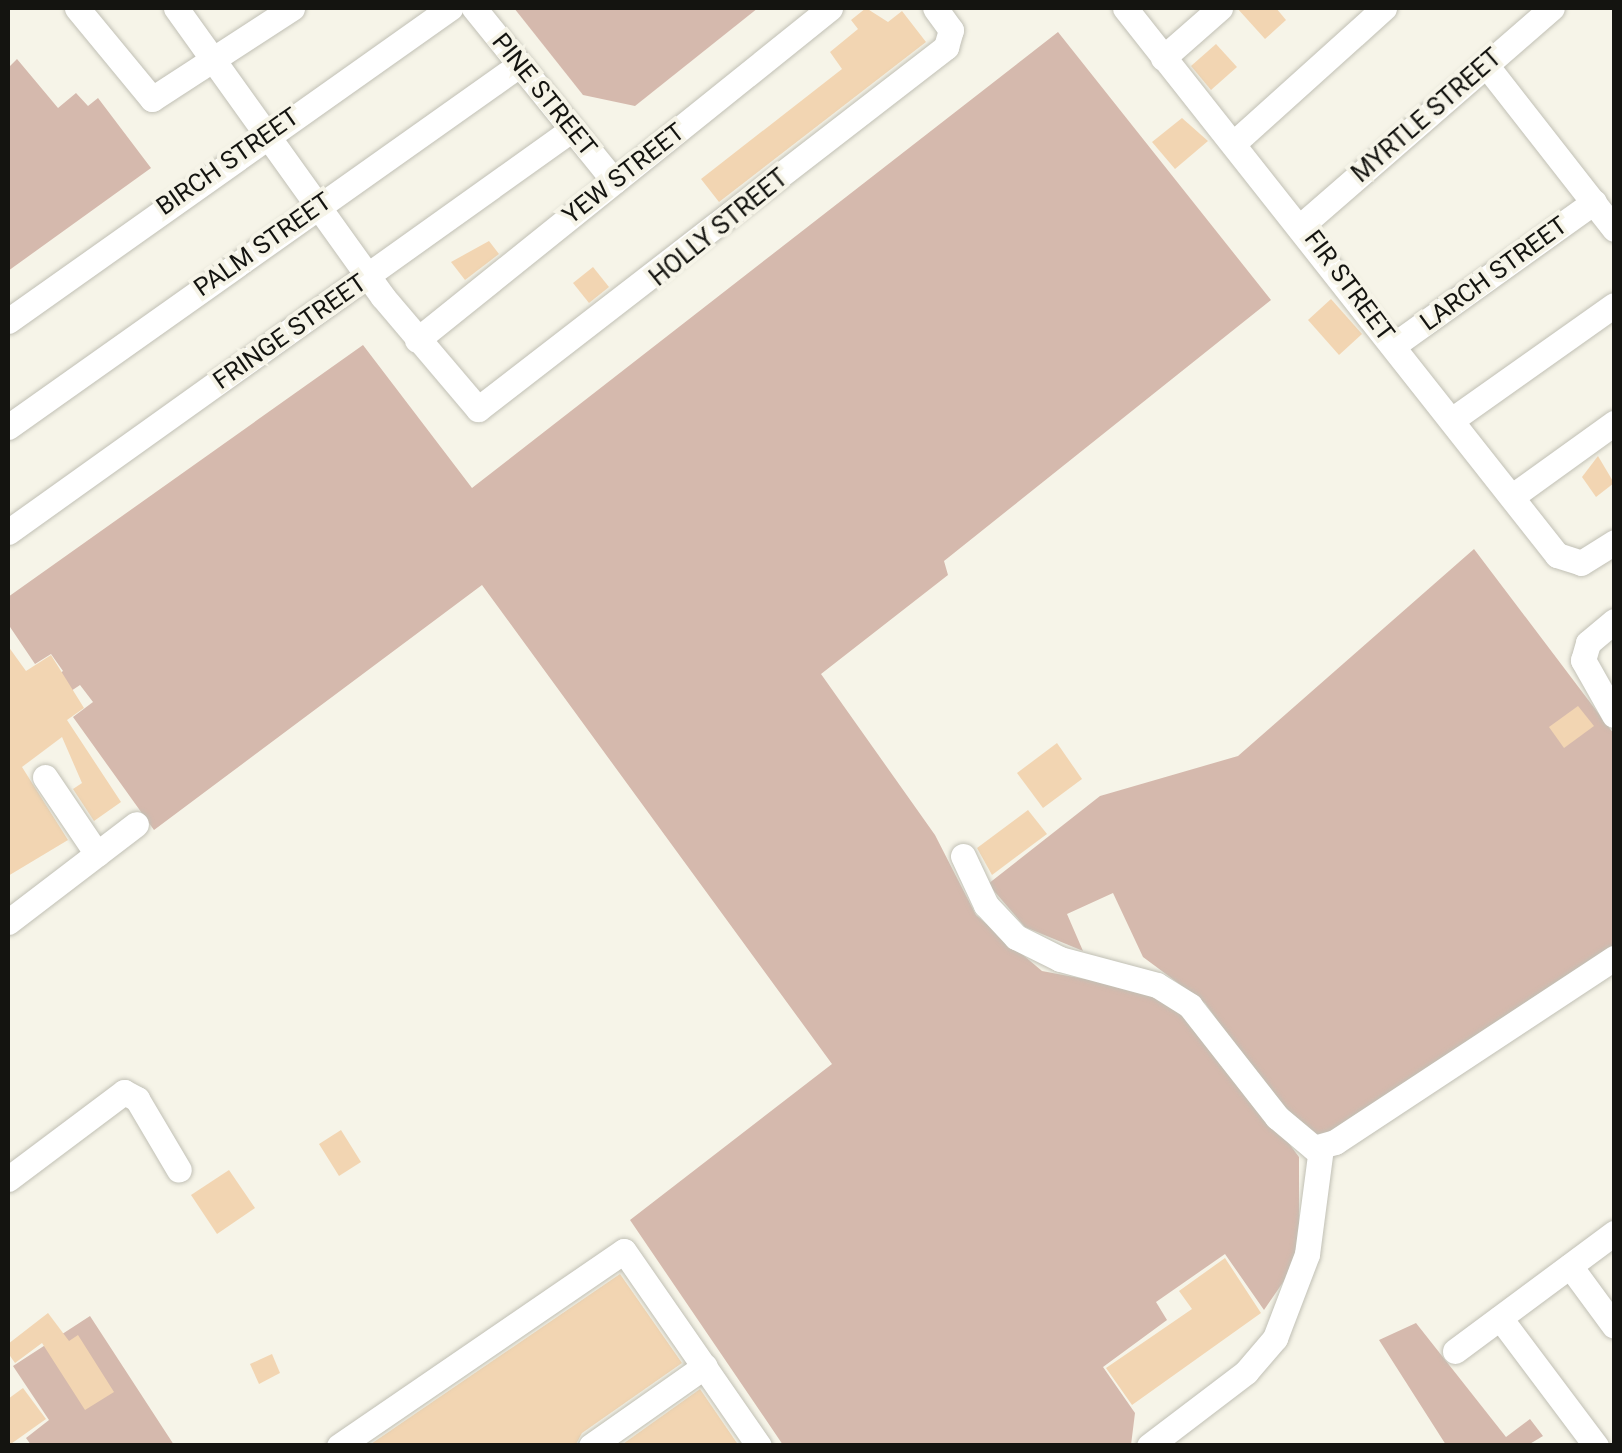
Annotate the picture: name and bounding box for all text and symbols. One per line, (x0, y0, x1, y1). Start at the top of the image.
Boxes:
street label: PINE STREET (485, 27, 603, 163)
street label: MYRTLE STREET (1346, 43, 1508, 189)
street label: BIRCH STREET (151, 102, 305, 222)
street label: YEW STREET (557, 117, 691, 231)
street label: HOLLY STREET (644, 163, 794, 293)
street label: PALM STREET (189, 187, 337, 303)
street label: LARCH STREET (1415, 211, 1573, 337)
street label: FIR STREET (1298, 225, 1400, 347)
street label: FRINGE STREET (208, 268, 372, 396)

